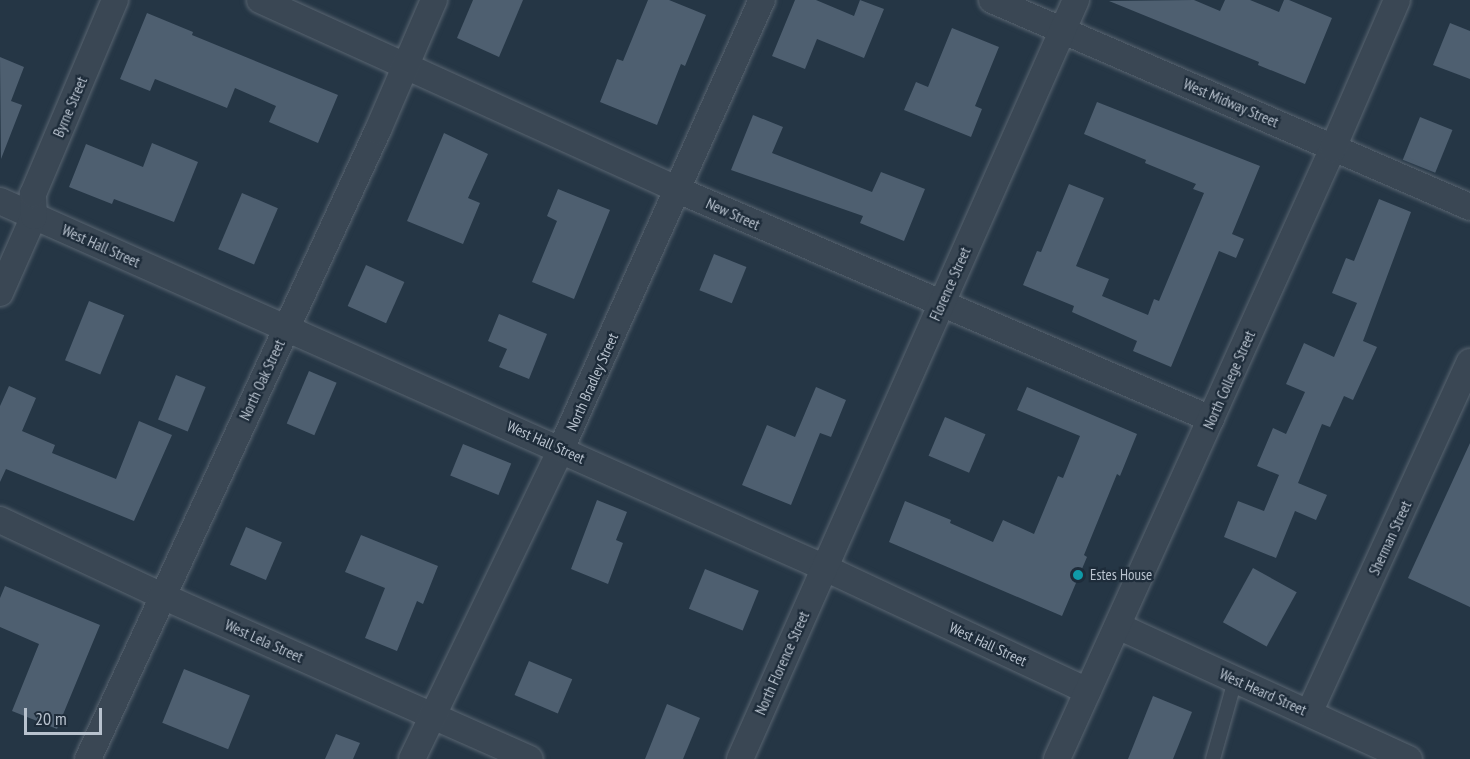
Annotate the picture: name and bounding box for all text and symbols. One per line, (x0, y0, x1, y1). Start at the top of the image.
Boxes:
street label: Byrne Street (49, 74, 91, 140)
street label: West Midway Street (1180, 75, 1282, 131)
street label: New Street (703, 194, 763, 234)
street label: West Hall Street (59, 221, 143, 271)
street label: Florence Street (926, 244, 974, 324)
street label: North College Street (1199, 328, 1259, 432)
street label: North Bradley Street (562, 330, 622, 434)
street label: North Oak Street (235, 337, 289, 423)
street label: West Hall Street (504, 417, 588, 467)
street label: Sherman Street (1365, 498, 1415, 578)
place label: Estes House (1090, 566, 1152, 584)
marker: Estes House (1071, 568, 1085, 582)
street label: North Florence Street (751, 608, 813, 718)
street label: West Lela Street (222, 616, 306, 666)
street label: West Hall Street (946, 618, 1030, 670)
street label: West Heard Street (1217, 665, 1309, 719)
scale bar (27, 696, 105, 734)
text: 20 m (35, 707, 67, 730)

